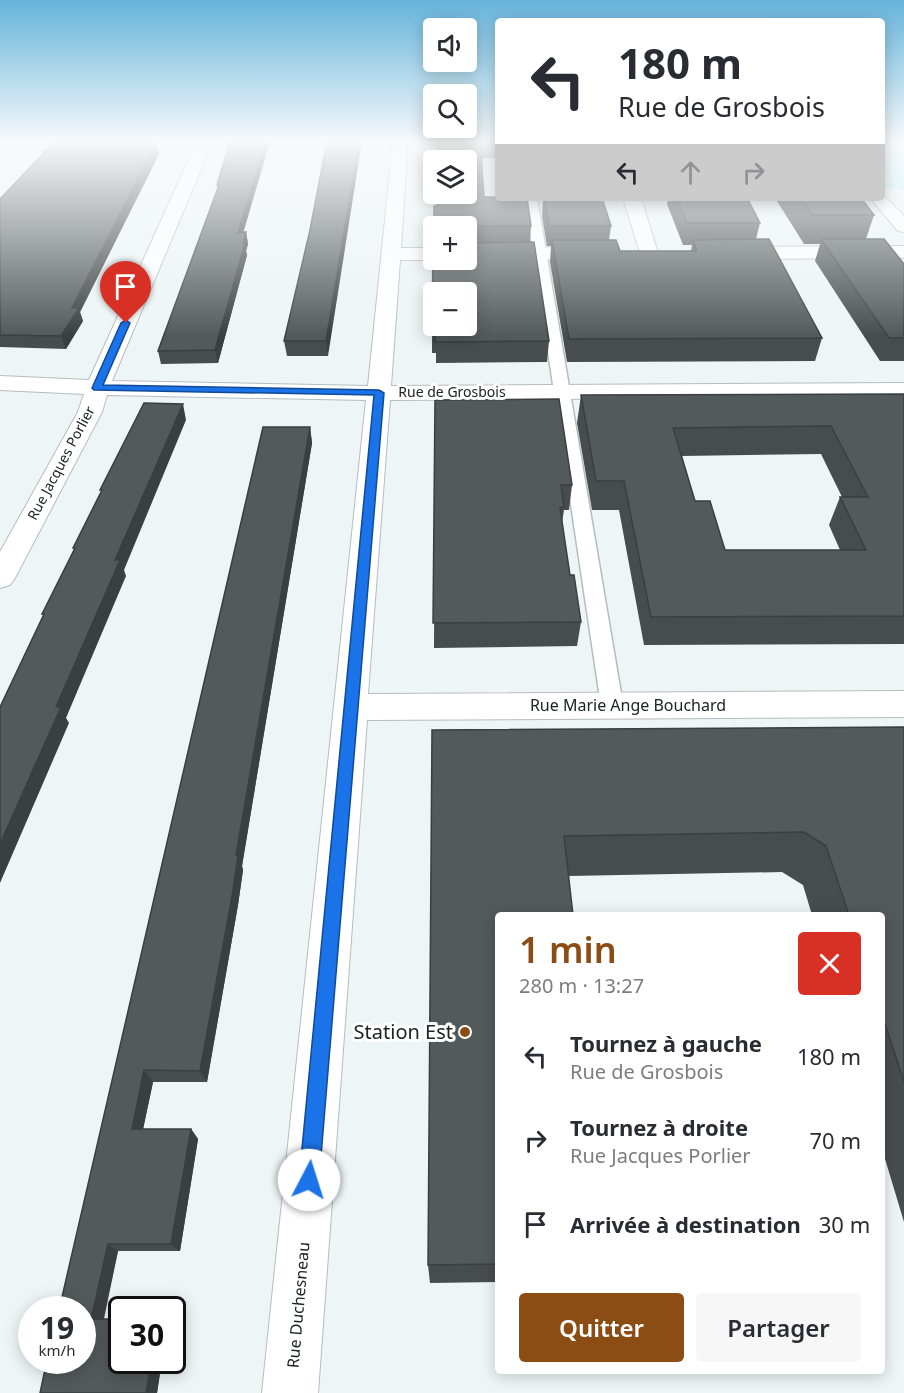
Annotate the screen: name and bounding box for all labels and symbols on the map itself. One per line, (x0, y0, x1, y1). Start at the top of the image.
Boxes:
pin (100, 261, 151, 323)
street label: Rue de Grosbois (398, 382, 506, 401)
street label: Rue Jacques Porlier (22, 402, 99, 523)
street label: Rue Marie Ange Bouchard (530, 694, 726, 716)
place label: Station Est (354, 1018, 453, 1045)
marker: Station Est (458, 1025, 472, 1039)
position arrow (277, 1148, 341, 1212)
street label: Rue Duchesneau (282, 1241, 314, 1369)
speed limit sign: 30 (108, 1296, 186, 1374)

